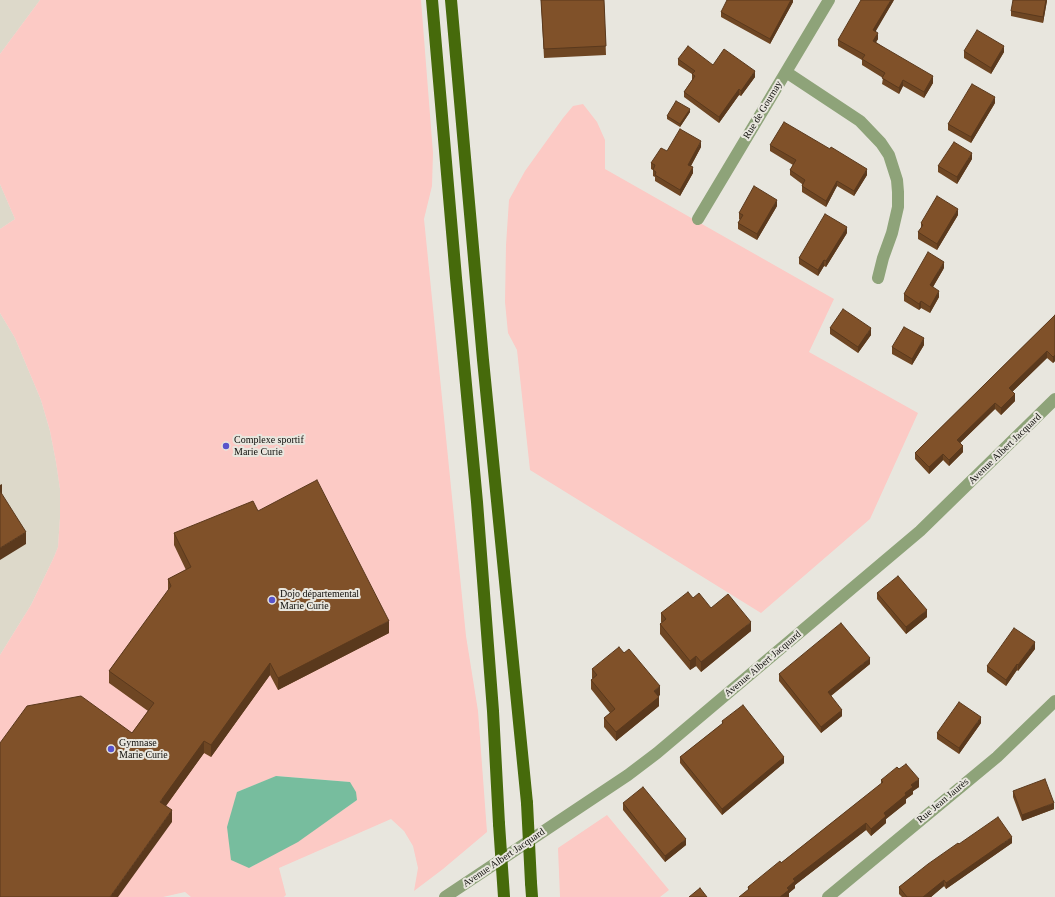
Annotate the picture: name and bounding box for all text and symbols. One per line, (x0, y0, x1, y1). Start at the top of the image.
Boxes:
street label: Rue de Gournay (741, 79, 785, 141)
street label: Avenue Albert Jacquard (966, 411, 1044, 487)
place label: Complexe sportif Marie Curie (234, 434, 304, 458)
marker: Complexe sportif Marie Curie (221, 441, 231, 451)
place label: Dojo départemental Marie Curie (280, 588, 359, 612)
marker: Dojo départemental Marie Curie (267, 595, 277, 605)
street label: Avenue Albert Jacquard (722, 628, 804, 700)
place label: Gymnase Marie Curie (119, 737, 168, 760)
marker: Gymnase Marie Curie (106, 744, 116, 754)
street label: Rue Jean Jaurès (915, 776, 971, 826)
street label: Avenue Albert Jacquard (461, 826, 547, 890)

